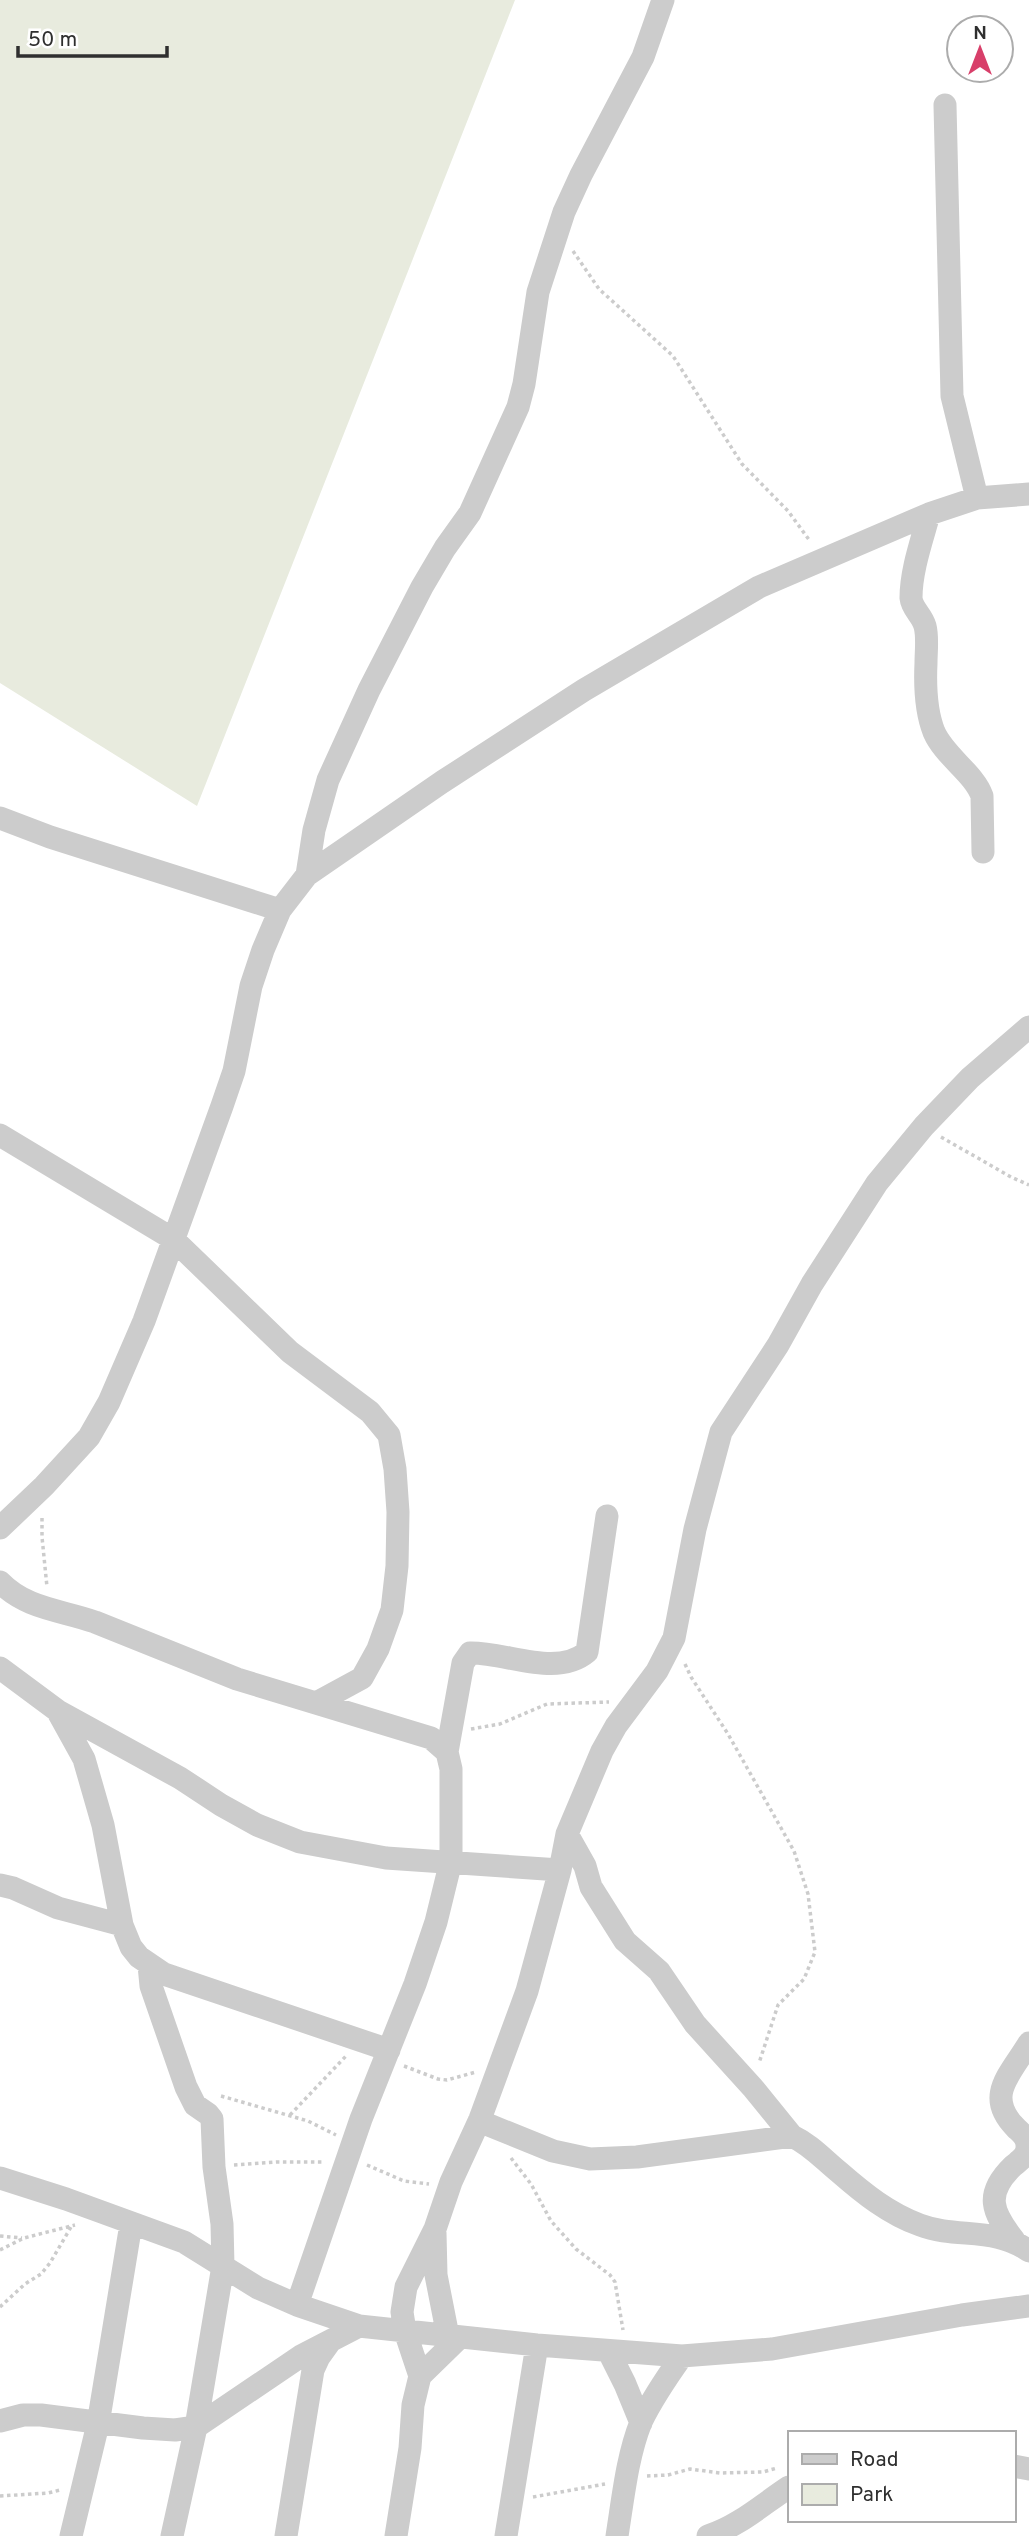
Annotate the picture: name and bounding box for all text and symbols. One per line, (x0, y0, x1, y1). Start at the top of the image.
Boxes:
scale bar (18, 14, 166, 58)
north arrow (945, 14, 1015, 84)
text: N (973, 22, 987, 46)
text: 50 m (28, 27, 77, 54)
legend (788, 2431, 1015, 2522)
text: Road (850, 2447, 899, 2474)
text: Park (850, 2482, 893, 2509)

